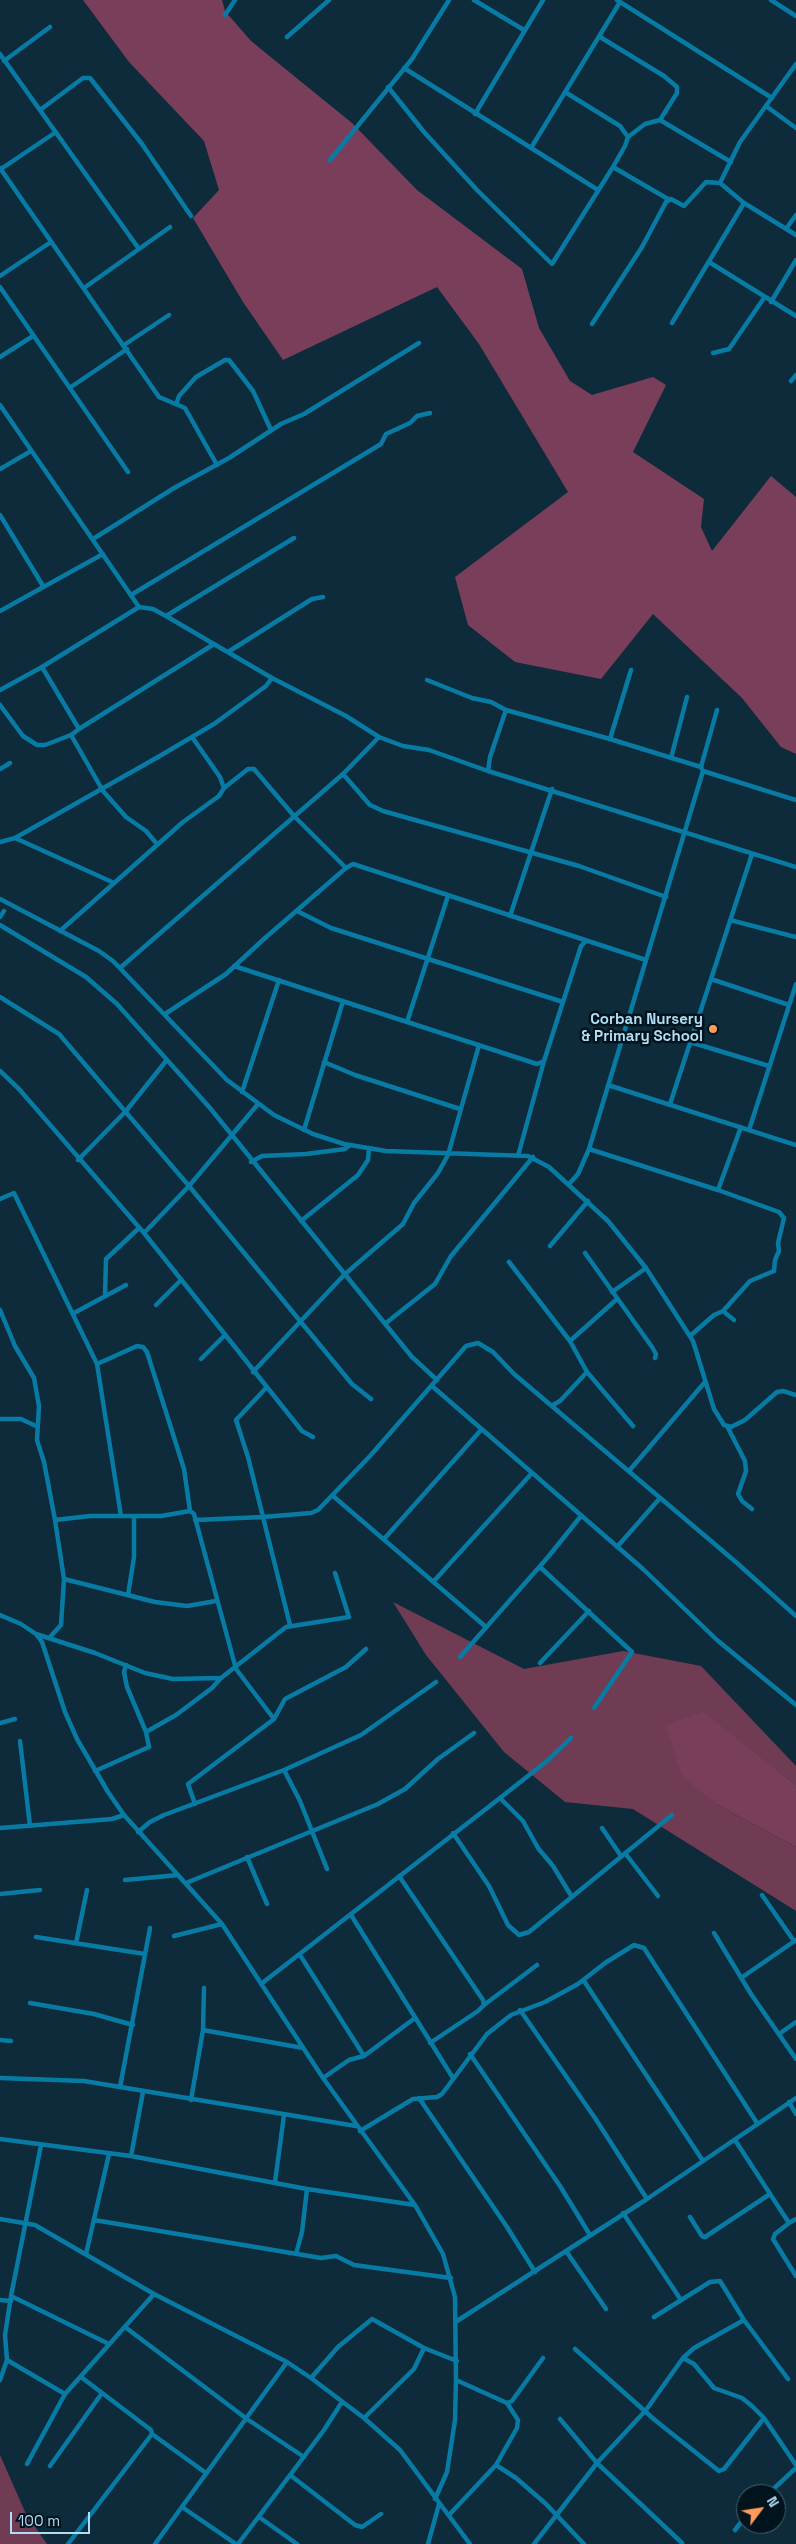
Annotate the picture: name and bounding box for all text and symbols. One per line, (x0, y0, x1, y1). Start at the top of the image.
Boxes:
place label: Corban Nursery & Primary School (581, 1011, 703, 1046)
marker: Corban Nursery & Primary School (707, 1023, 719, 1035)
north arrow (736, 2484, 786, 2534)
text: N (763, 2493, 783, 2510)
scale bar (12, 2502, 92, 2534)
text: 100 m (18, 2511, 60, 2530)

